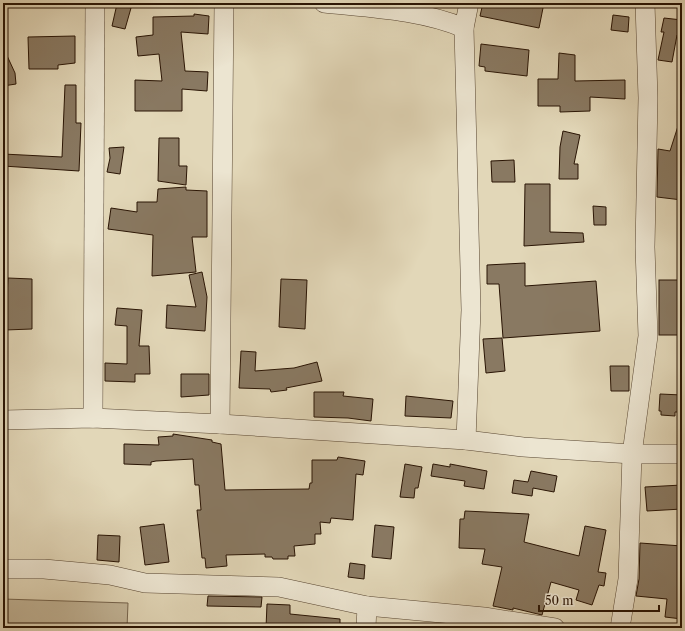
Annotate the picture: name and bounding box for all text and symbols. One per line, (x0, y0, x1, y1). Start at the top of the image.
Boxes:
scale bar (539, 587, 659, 613)
text: 50 m (545, 593, 574, 608)

